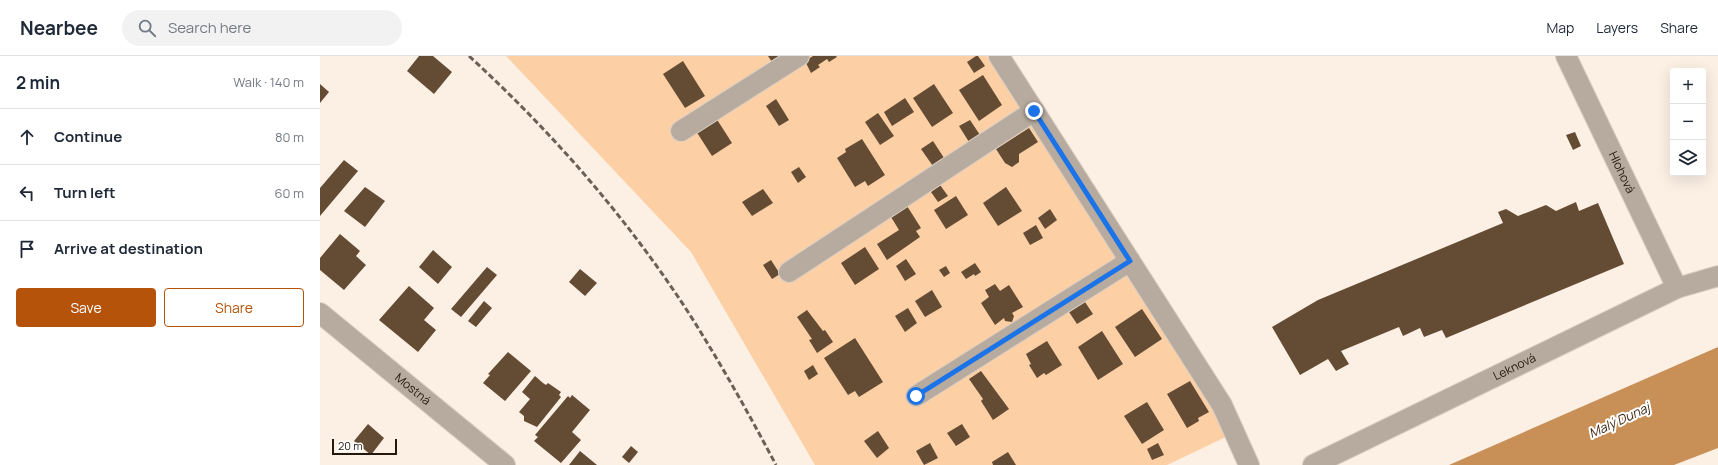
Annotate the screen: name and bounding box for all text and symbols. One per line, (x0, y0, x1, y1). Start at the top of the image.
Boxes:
search box (122, 10, 402, 46)
text: Nearbee (20, 15, 98, 41)
icon: search (136, 17, 158, 39)
text: Search here (168, 17, 251, 38)
text: Map (1546, 18, 1574, 37)
text: Layers (1596, 18, 1638, 37)
text: Share (1660, 18, 1698, 37)
map controls (1670, 68, 1706, 176)
button: + (1670, 68, 1706, 104)
text: 2 min (16, 71, 60, 94)
text: Walk · 140 m (233, 73, 304, 91)
route end (1025, 102, 1043, 120)
button: − (1670, 104, 1706, 140)
icon: ahead (16, 126, 38, 148)
text: Continue (54, 126, 122, 147)
text: 80 m (275, 128, 304, 146)
button: layers (1670, 140, 1706, 176)
street label: Hlohová (1605, 148, 1639, 196)
icon: left (16, 182, 38, 204)
text: Turn left (54, 182, 116, 203)
text: 60 m (274, 184, 304, 202)
icon: arrive (16, 238, 38, 260)
text: Arrive at destination (54, 238, 203, 259)
button: Save (16, 288, 156, 327)
button: Share (164, 288, 304, 327)
street label: Leknová (1490, 349, 1538, 384)
street label: Mostná (391, 369, 435, 409)
route start (907, 387, 925, 405)
water label: Malý Dunaj (1586, 397, 1654, 442)
scale bar (332, 437, 397, 456)
text: 20 m (338, 438, 363, 453)

